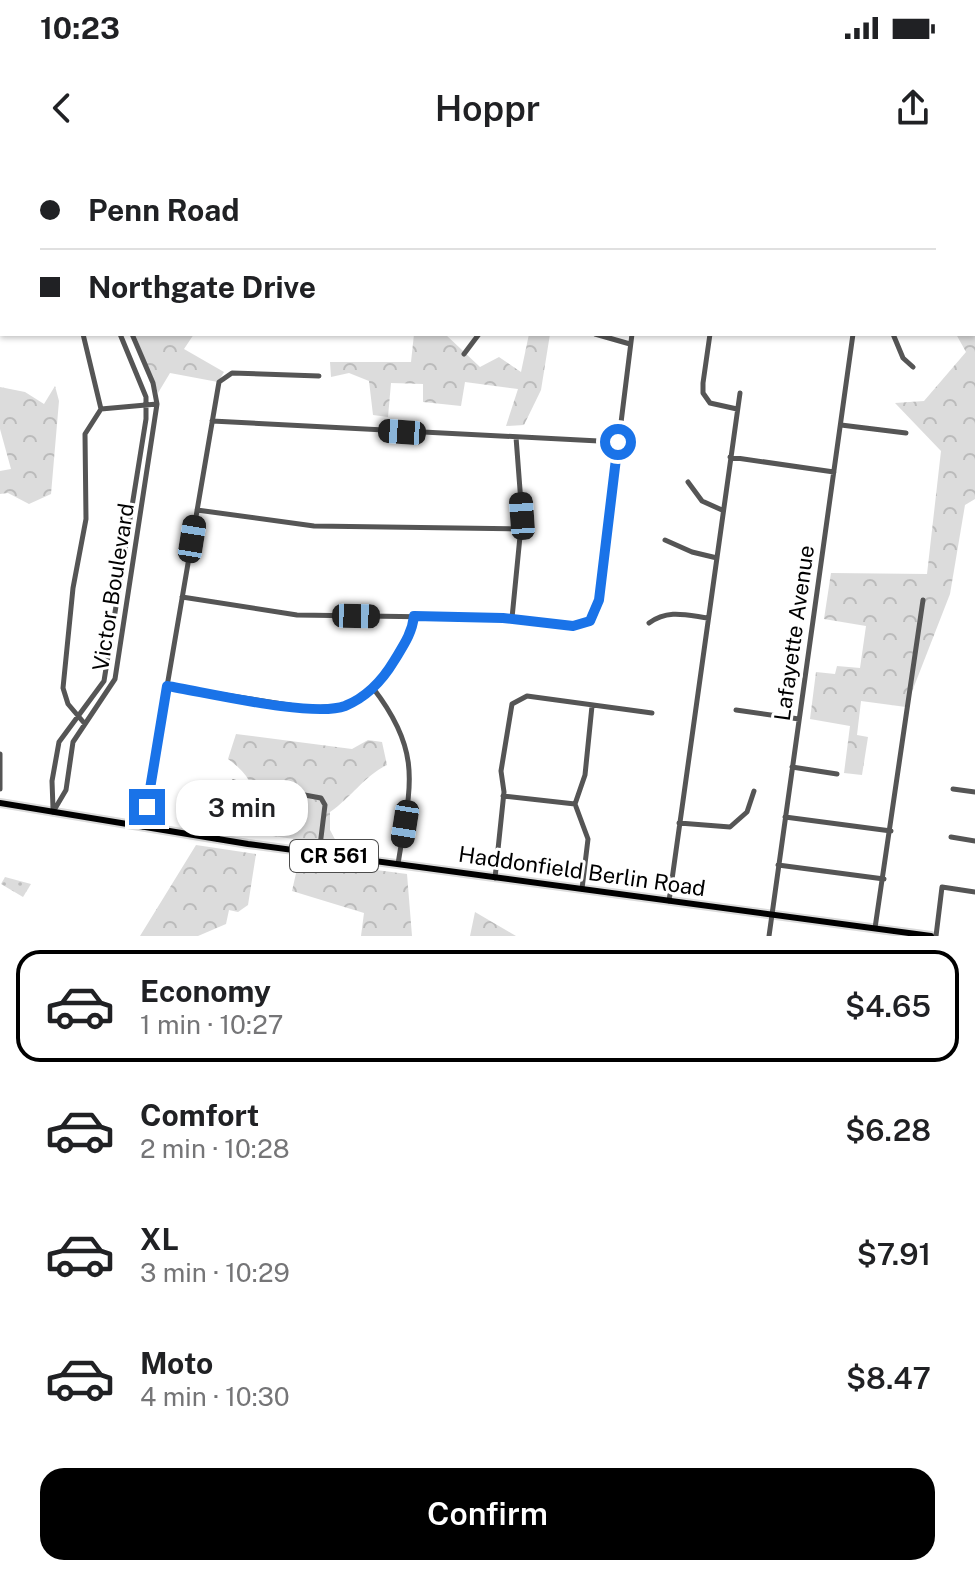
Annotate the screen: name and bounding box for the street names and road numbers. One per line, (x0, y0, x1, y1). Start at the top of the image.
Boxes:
street label: Victor Boulevard (87, 501, 139, 673)
street label: Lafayette Avenue (769, 543, 819, 723)
road number: CR 561 (290, 840, 378, 872)
street label: Haddonfield Berlin Road (457, 841, 707, 901)

